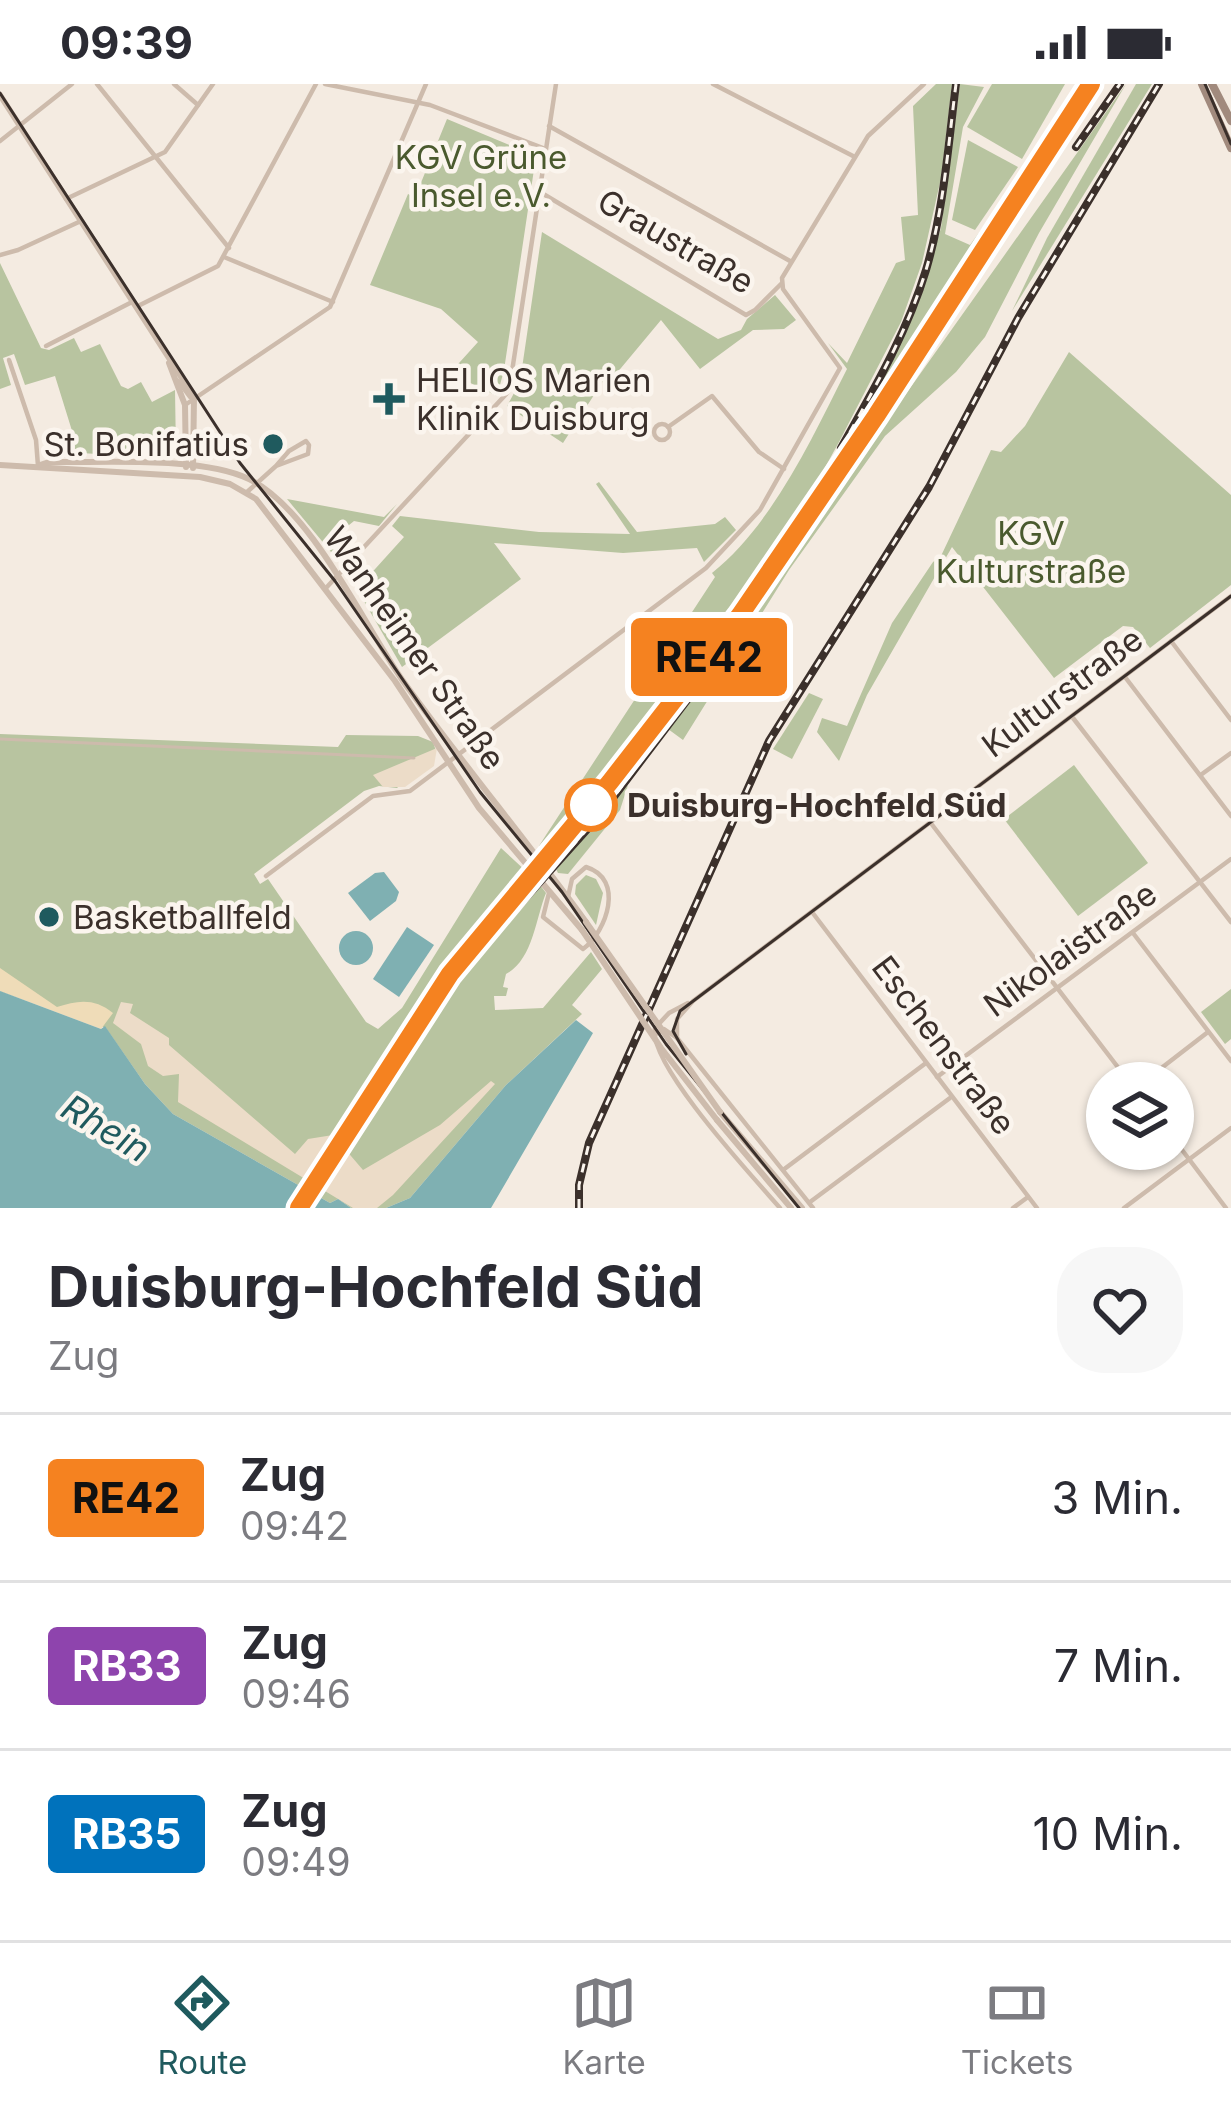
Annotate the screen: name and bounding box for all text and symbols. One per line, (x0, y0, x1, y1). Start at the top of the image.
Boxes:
text: 09:39 (60, 15, 193, 70)
park label: KGV Grüne Insel e.V. (395, 137, 567, 215)
street label: Graustraße (591, 180, 761, 302)
place label: HELIOS Marien Klinik Duisburg (416, 360, 652, 438)
marker: HELIOS Marien Klinik Duisburg (373, 383, 405, 415)
place label: St. Bonifatius (43, 424, 249, 464)
marker: St. Bonifatius (260, 431, 286, 457)
park label: KGV Kulturstraße (936, 513, 1126, 591)
street label: Wanheimer Straße (316, 519, 514, 777)
line badge: RE42 (625, 618, 793, 696)
street label: Kulturstraße (974, 619, 1150, 765)
text: RE42 (655, 631, 763, 682)
marker: Duisburg-Hochfeld Süd (566, 780, 616, 830)
place label: Duisburg-Hochfeld Süd (627, 785, 1007, 825)
street label: Nikolaistraße (976, 873, 1164, 1025)
place label: Basketballfeld (73, 897, 292, 937)
marker: Basketballfeld (36, 904, 62, 930)
street label: Eschenstraße (864, 948, 1024, 1142)
map controls (1086, 1062, 1194, 1170)
button: layers (1086, 1062, 1194, 1170)
water label: Rhein (54, 1085, 158, 1171)
button: heart (1057, 1247, 1183, 1373)
text: Duisburg-Hochfeld Süd (48, 1252, 704, 1321)
text: Zug (48, 1332, 120, 1379)
text: Zug (240, 1447, 326, 1502)
text: 3 Min. (1051, 1470, 1183, 1525)
text: RE42 (72, 1472, 180, 1523)
text: 09:42 (240, 1502, 349, 1549)
text: Zug (242, 1615, 328, 1670)
text: 7 Min. (1054, 1638, 1183, 1693)
text: RB33 (72, 1640, 182, 1691)
text: 09:46 (242, 1670, 351, 1717)
text: Zug (241, 1783, 328, 1838)
text: 10 Min. (1033, 1806, 1183, 1861)
text: RB35 (72, 1808, 181, 1859)
text: 09:49 (241, 1838, 351, 1885)
tab: Route (158, 1970, 247, 2082)
tab: Karte (562, 1970, 646, 2082)
tab: Tickets (961, 1970, 1073, 2082)

